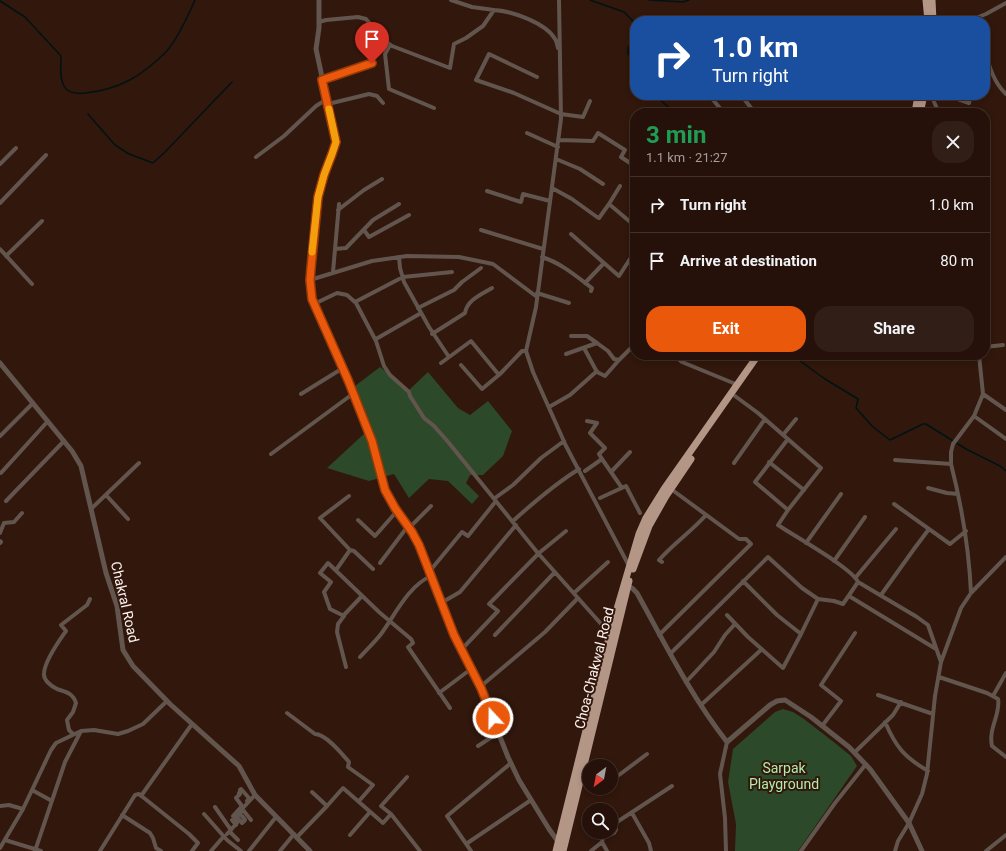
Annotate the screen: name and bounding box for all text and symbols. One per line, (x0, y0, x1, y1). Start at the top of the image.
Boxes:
pin (355, 22, 389, 63)
icon: arrive (361, 28, 383, 50)
text: 1.0 km (712, 31, 798, 64)
icon: right (646, 32, 698, 84)
text: Turn right (712, 65, 789, 86)
text: 3 min (646, 121, 706, 149)
button: close (932, 121, 974, 163)
text: 1.1 km · 21:27 (646, 150, 727, 165)
icon: right (646, 194, 668, 216)
text: Turn right (680, 196, 746, 214)
text: 1.0 km (929, 196, 974, 214)
icon: arrive (646, 250, 668, 272)
text: Arrive at destination (680, 252, 817, 270)
text: 80 m (940, 252, 974, 270)
button: Exit (646, 306, 806, 352)
button: Share (814, 306, 974, 352)
street label: Chakral Road (108, 560, 142, 644)
street label: Choa-Chakwal Road (571, 605, 617, 731)
position arrow (472, 697, 514, 739)
north arrow (582, 759, 618, 795)
map controls (582, 759, 618, 839)
park label: Sarpak Playground (749, 760, 819, 792)
button: search (582, 803, 618, 839)

